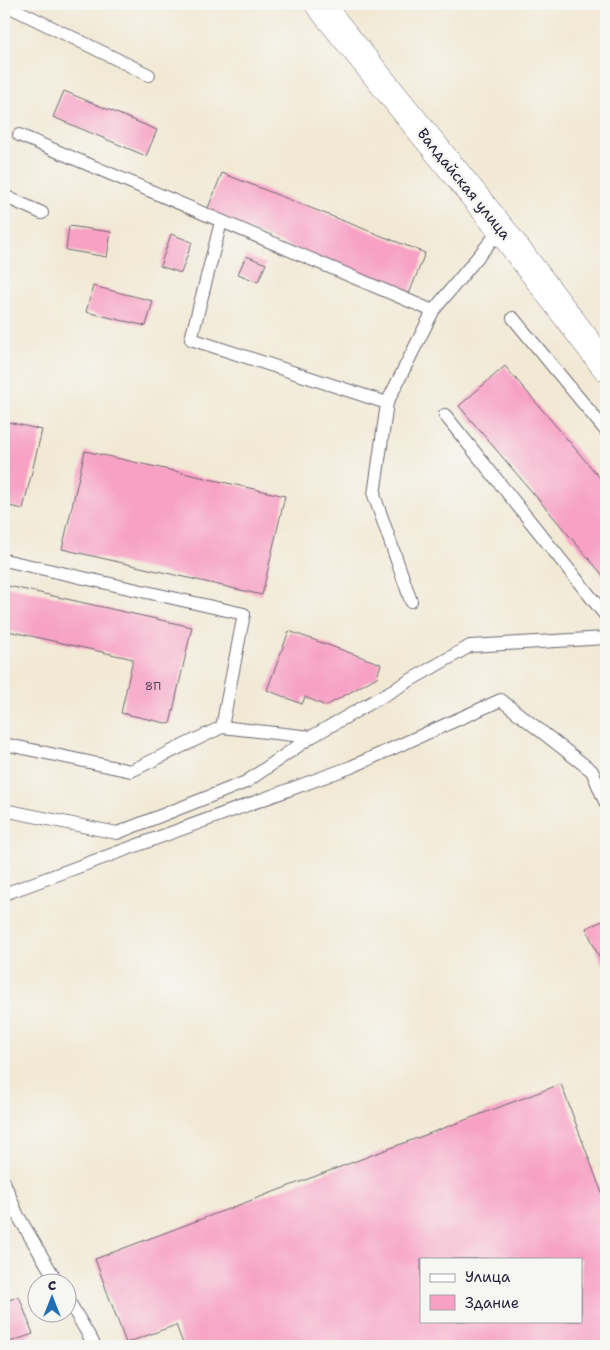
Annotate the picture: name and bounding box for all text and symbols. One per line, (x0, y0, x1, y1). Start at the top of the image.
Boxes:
street label: Валдайская улица (413, 124, 516, 244)
house number: 8П (145, 678, 161, 694)
legend (420, 1258, 582, 1322)
text: Улица (465, 1267, 511, 1287)
north arrow (28, 1272, 78, 1322)
text: С (48, 1276, 56, 1294)
text: Здание (465, 1293, 519, 1313)

